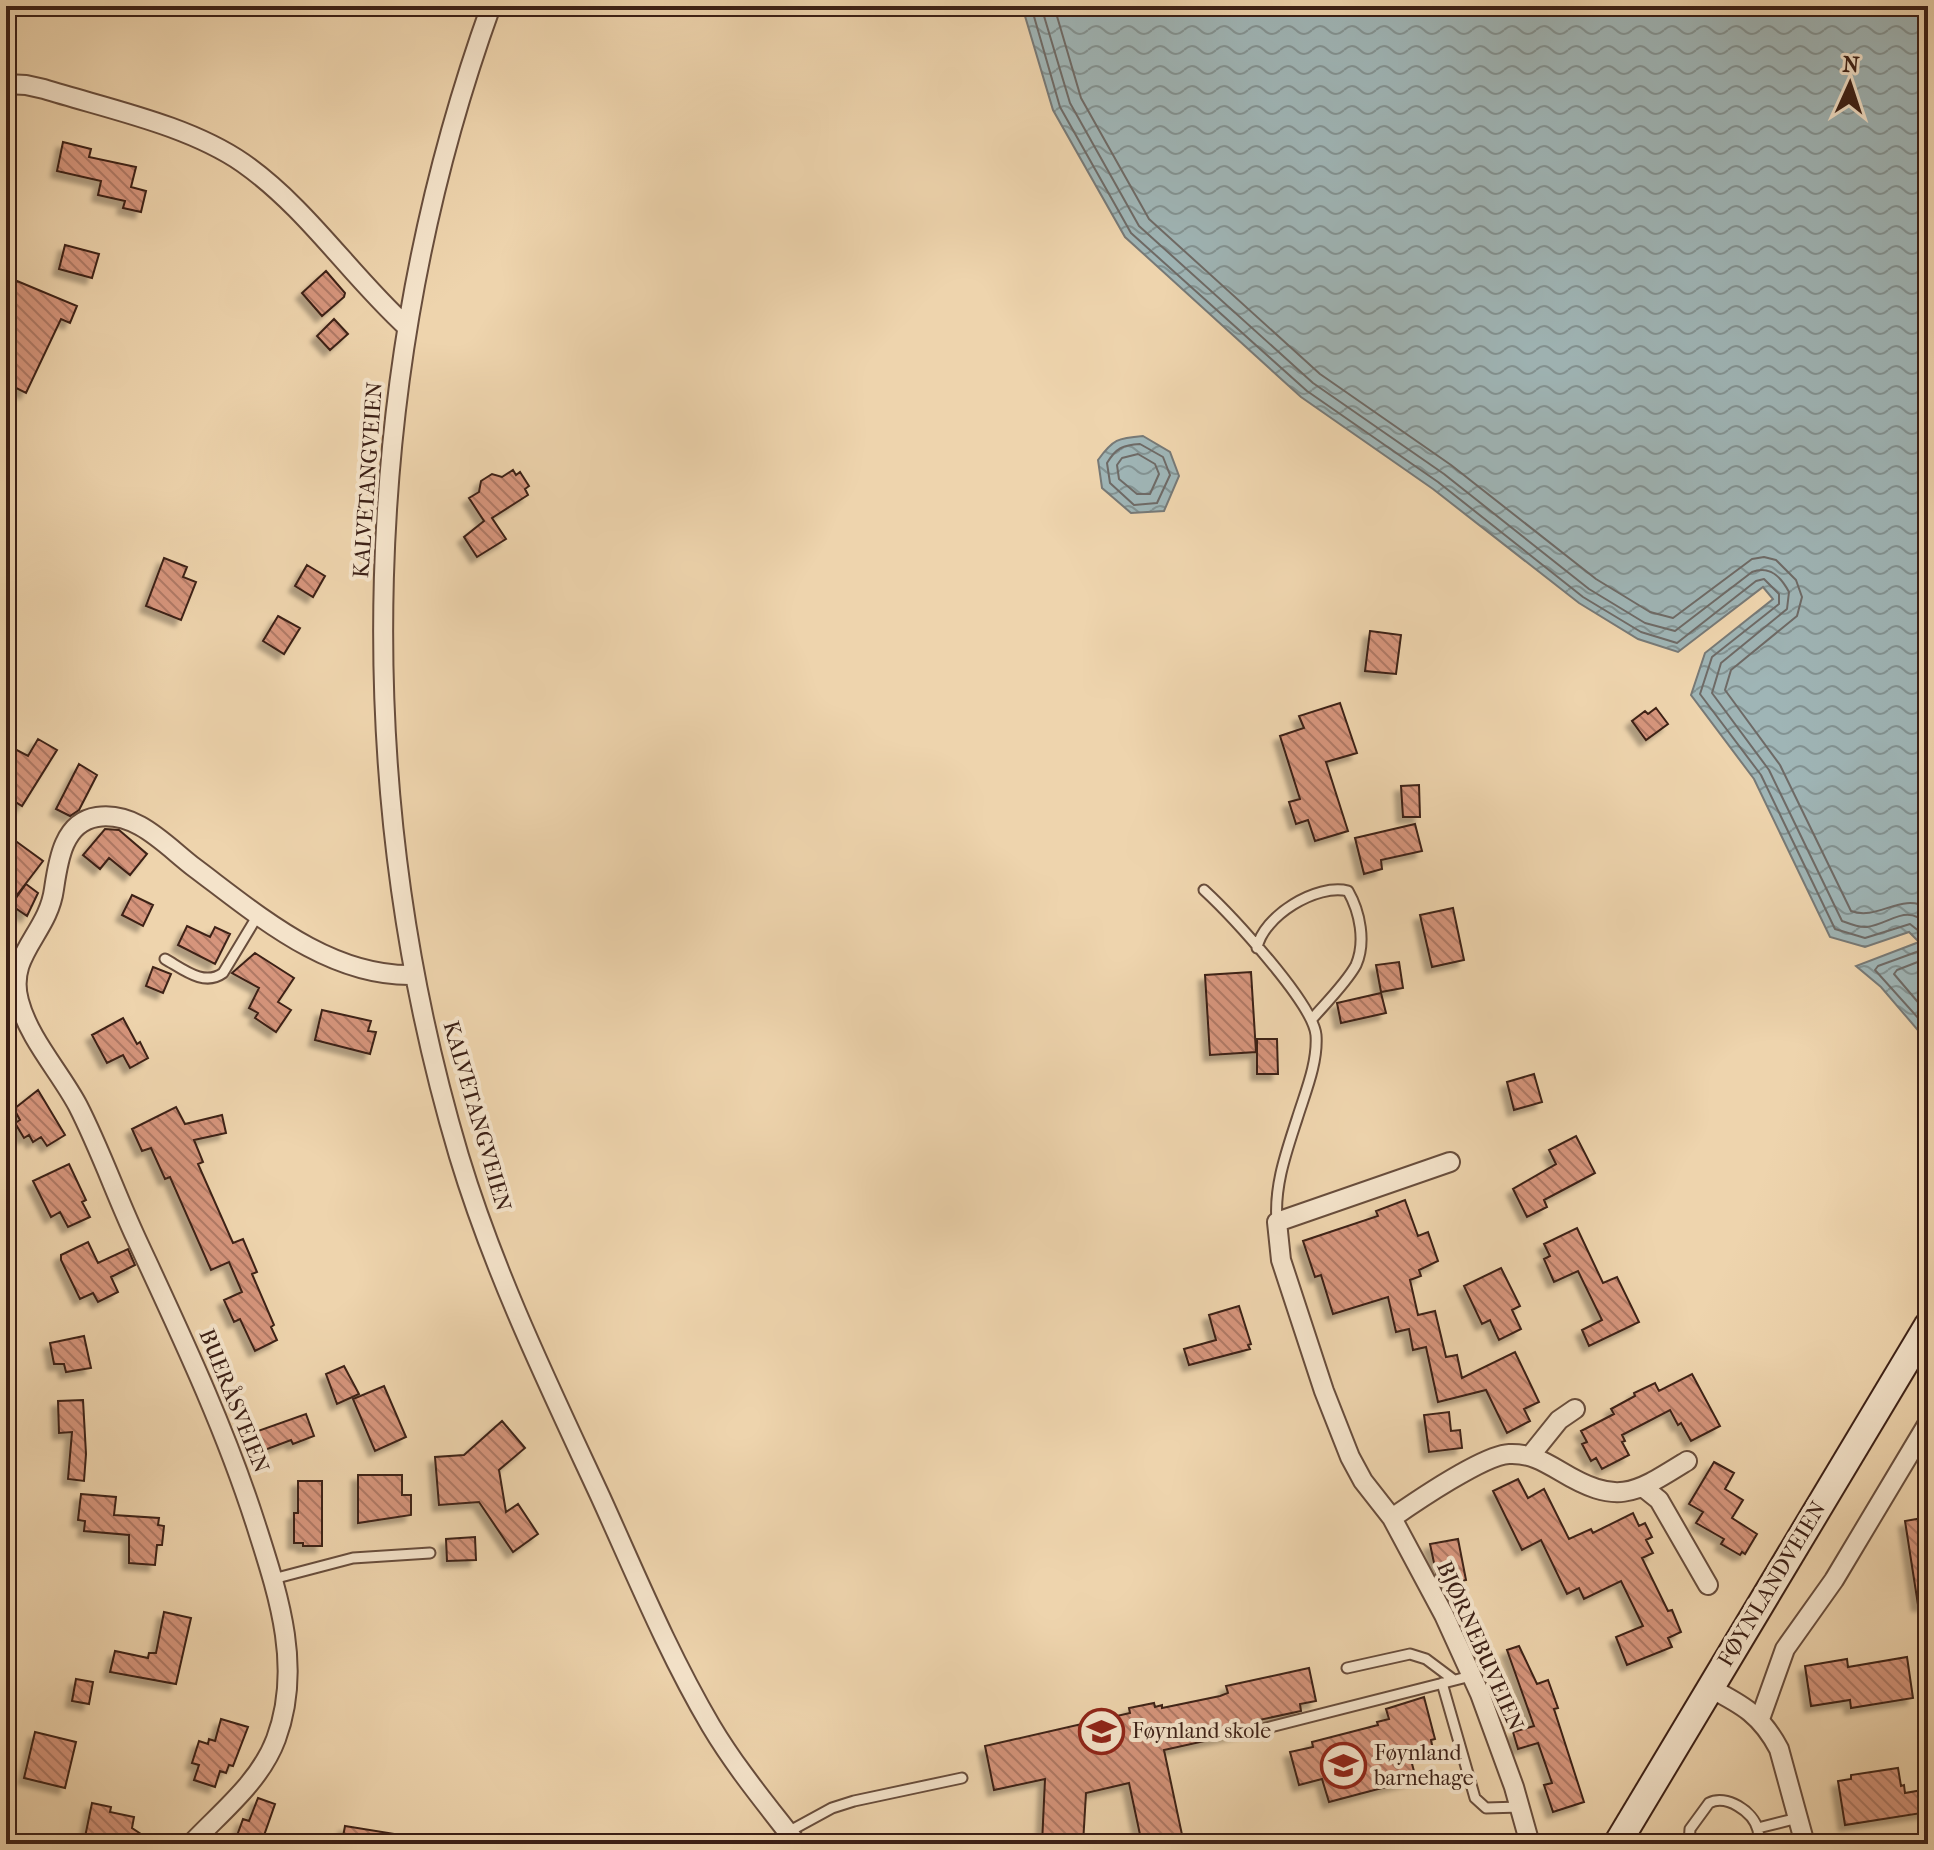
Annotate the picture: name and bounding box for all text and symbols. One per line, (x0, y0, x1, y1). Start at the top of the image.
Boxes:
north arrow (1810, 44, 1890, 124)
text: N (1842, 52, 1860, 78)
street label: KALVETANGVEIEN (348, 381, 388, 579)
street label: KALVETANGVEIEN (437, 1018, 517, 1214)
street label: BUERÅSVEIEN (193, 1325, 276, 1477)
street label: FØYNLANDVEIEN (1712, 1496, 1832, 1671)
street label: BJØRNEBUVEIEN (1431, 1557, 1529, 1735)
school or university icon: Føynland skole (1077, 1707, 1125, 1755)
place label: Føynland skole (1132, 1718, 1271, 1744)
place label: Føynland barnehage (1373, 1740, 1474, 1791)
school or university icon: Føynland barnehage (1319, 1742, 1367, 1790)

